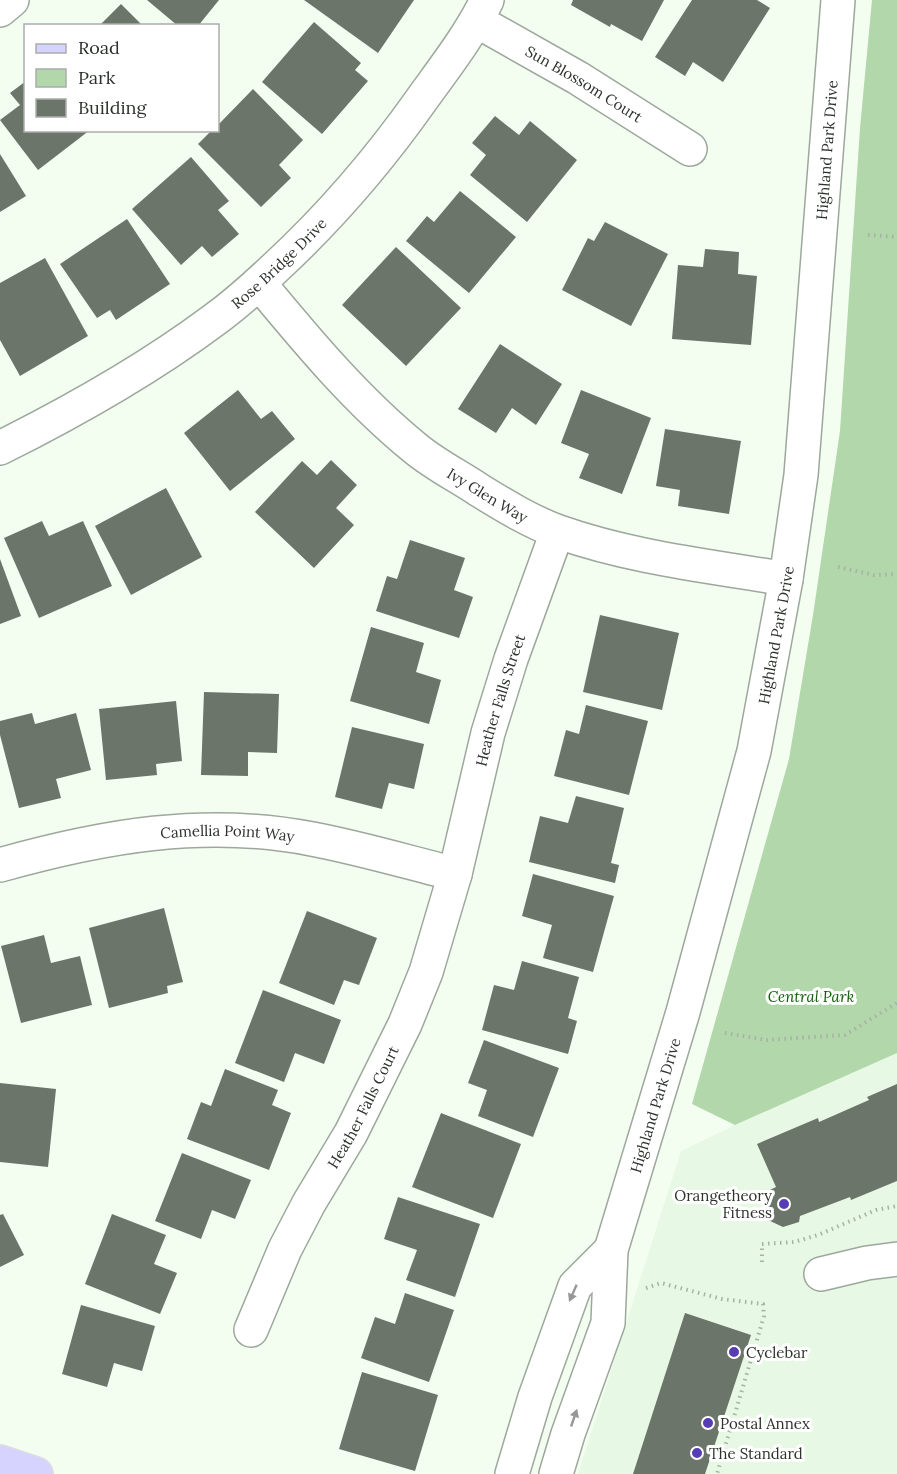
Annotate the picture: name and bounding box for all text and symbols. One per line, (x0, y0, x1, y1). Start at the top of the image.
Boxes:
legend (24, 24, 219, 132)
text: Road (78, 36, 120, 59)
street label: Sun Blossom Court (522, 41, 646, 126)
text: Park (78, 66, 116, 89)
street label: Highland Park Drive (811, 79, 841, 221)
text: Building (78, 96, 148, 119)
street label: Rose Bridge Drive (227, 214, 330, 312)
street label: Ivy Glen Way (444, 463, 531, 526)
street label: Highland Park Drive (753, 565, 797, 706)
street label: Heather Falls Street (471, 631, 529, 768)
street label: Camellia Point Way (159, 820, 296, 845)
park label: Central Park (768, 987, 854, 1006)
street label: Highland Park Drive (625, 1035, 684, 1175)
street label: Heather Falls Court (323, 1042, 402, 1172)
place label: Orangetheory Fitness (674, 1186, 772, 1222)
marker: Orangetheory Fitness (777, 1197, 791, 1211)
one-way arrow (568, 1284, 578, 1302)
place label: Cyclebar (746, 1343, 808, 1362)
marker: Cyclebar (727, 1345, 741, 1359)
one-way arrow (569, 1409, 579, 1427)
place label: Postal Annex (720, 1414, 810, 1433)
marker: Postal Annex (701, 1416, 715, 1430)
place label: The Standard (709, 1444, 803, 1463)
marker: The Standard (690, 1446, 704, 1460)

